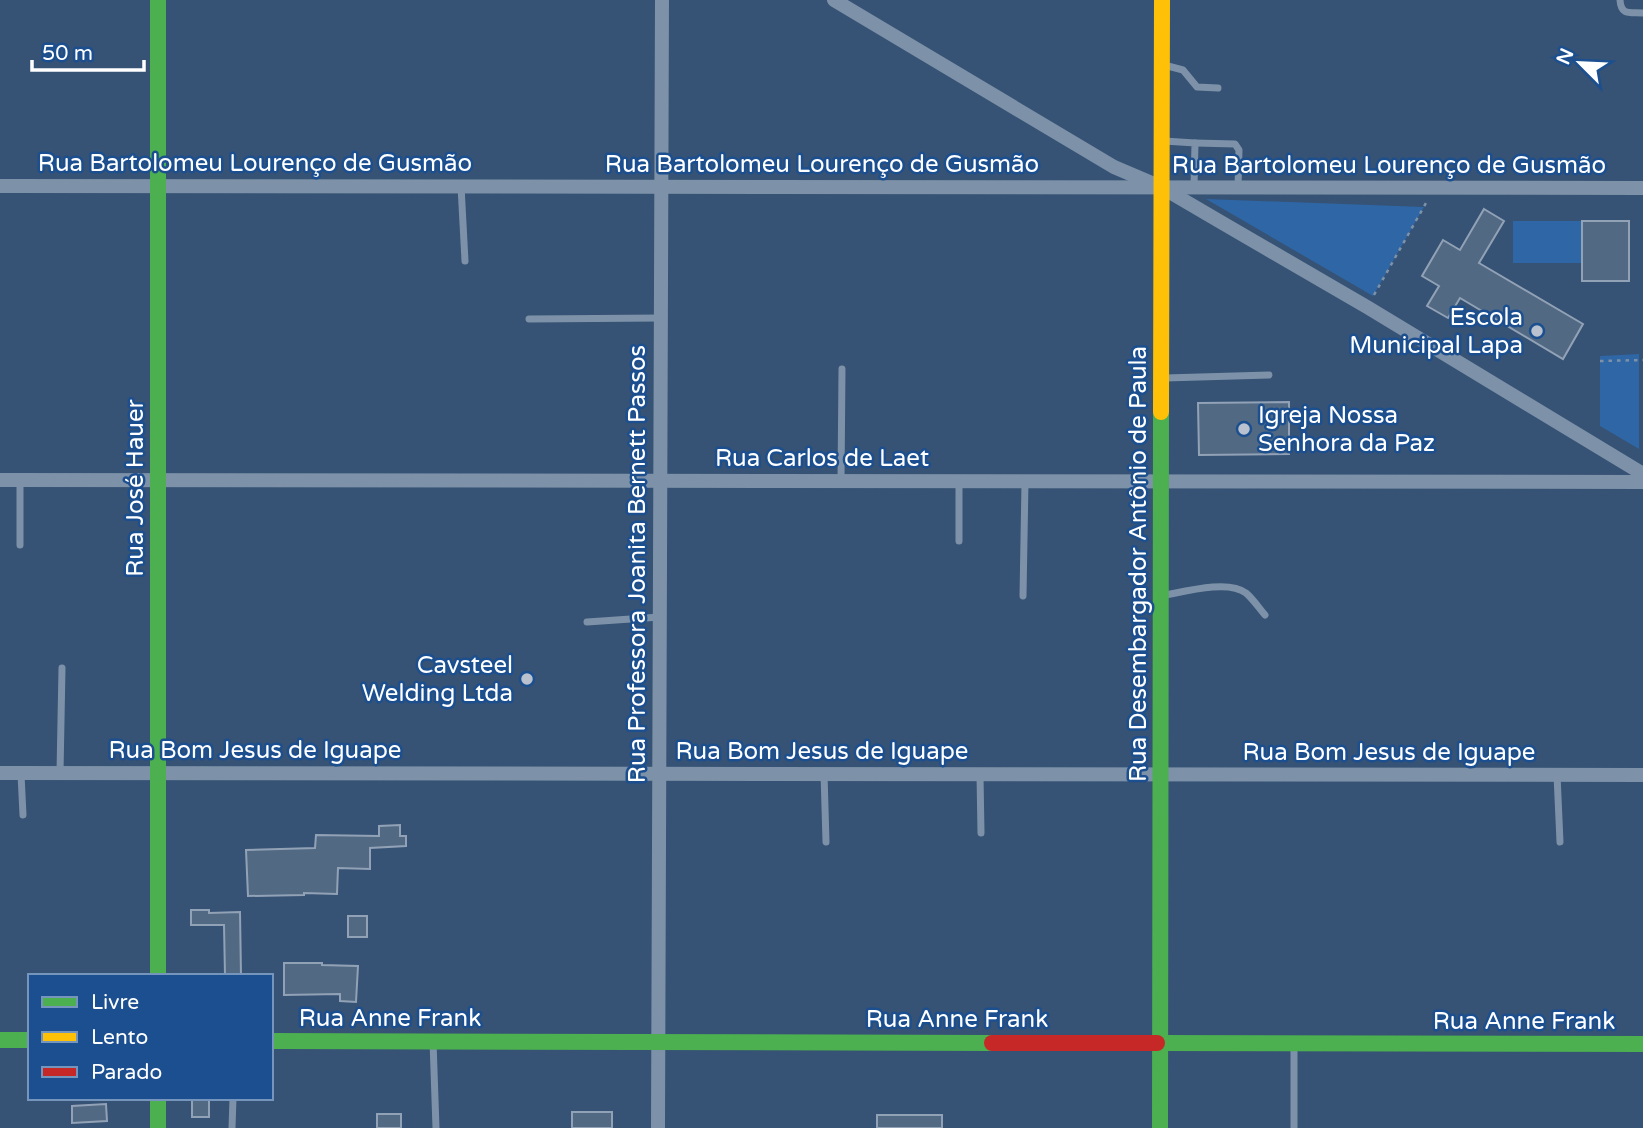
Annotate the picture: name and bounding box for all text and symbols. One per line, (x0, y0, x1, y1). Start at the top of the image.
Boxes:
scale bar (32, 28, 144, 72)
north arrow (1545, 28, 1615, 98)
text: 50 m (42, 41, 93, 66)
text: N (1552, 45, 1579, 68)
street label: Rua Bartolomeu Lourenço de Gusmão (38, 149, 472, 178)
street label: Rua Bartolomeu Lourenço de Gusmão (605, 150, 1039, 179)
street label: Rua Bartolomeu Lourenço de Gusmão (1172, 151, 1606, 180)
place label: Escola Municipal Lapa (1349, 303, 1523, 360)
marker: Escola Municipal Lapa (1529, 323, 1545, 339)
street label: Rua Professora Joanita Bernett Passos (623, 345, 652, 783)
street label: Rua Desembargador Antônio de Paula (1124, 346, 1153, 782)
street label: Rua José Hauer (121, 398, 150, 577)
place label: Igreja Nossa Senhora da Paz (1258, 401, 1435, 458)
marker: Igreja Nossa Senhora da Paz (1236, 421, 1252, 437)
street label: Rua Carlos de Laet (715, 444, 929, 473)
place label: Cavsteel Welding Ltda (362, 651, 513, 708)
marker: Cavsteel Welding Ltda (519, 671, 535, 687)
street label: Rua Bom Jesus de Iguape (109, 736, 401, 765)
street label: Rua Bom Jesus de Iguape (676, 737, 968, 766)
street label: Rua Bom Jesus de Iguape (1243, 738, 1535, 767)
legend (28, 974, 273, 1100)
text: Livre (91, 990, 139, 1015)
street label: Rua Anne Frank (299, 1004, 481, 1033)
street label: Rua Anne Frank (866, 1005, 1048, 1034)
street label: Rua Anne Frank (1433, 1007, 1615, 1036)
text: Lento (91, 1025, 148, 1050)
text: Parado (91, 1060, 162, 1085)

